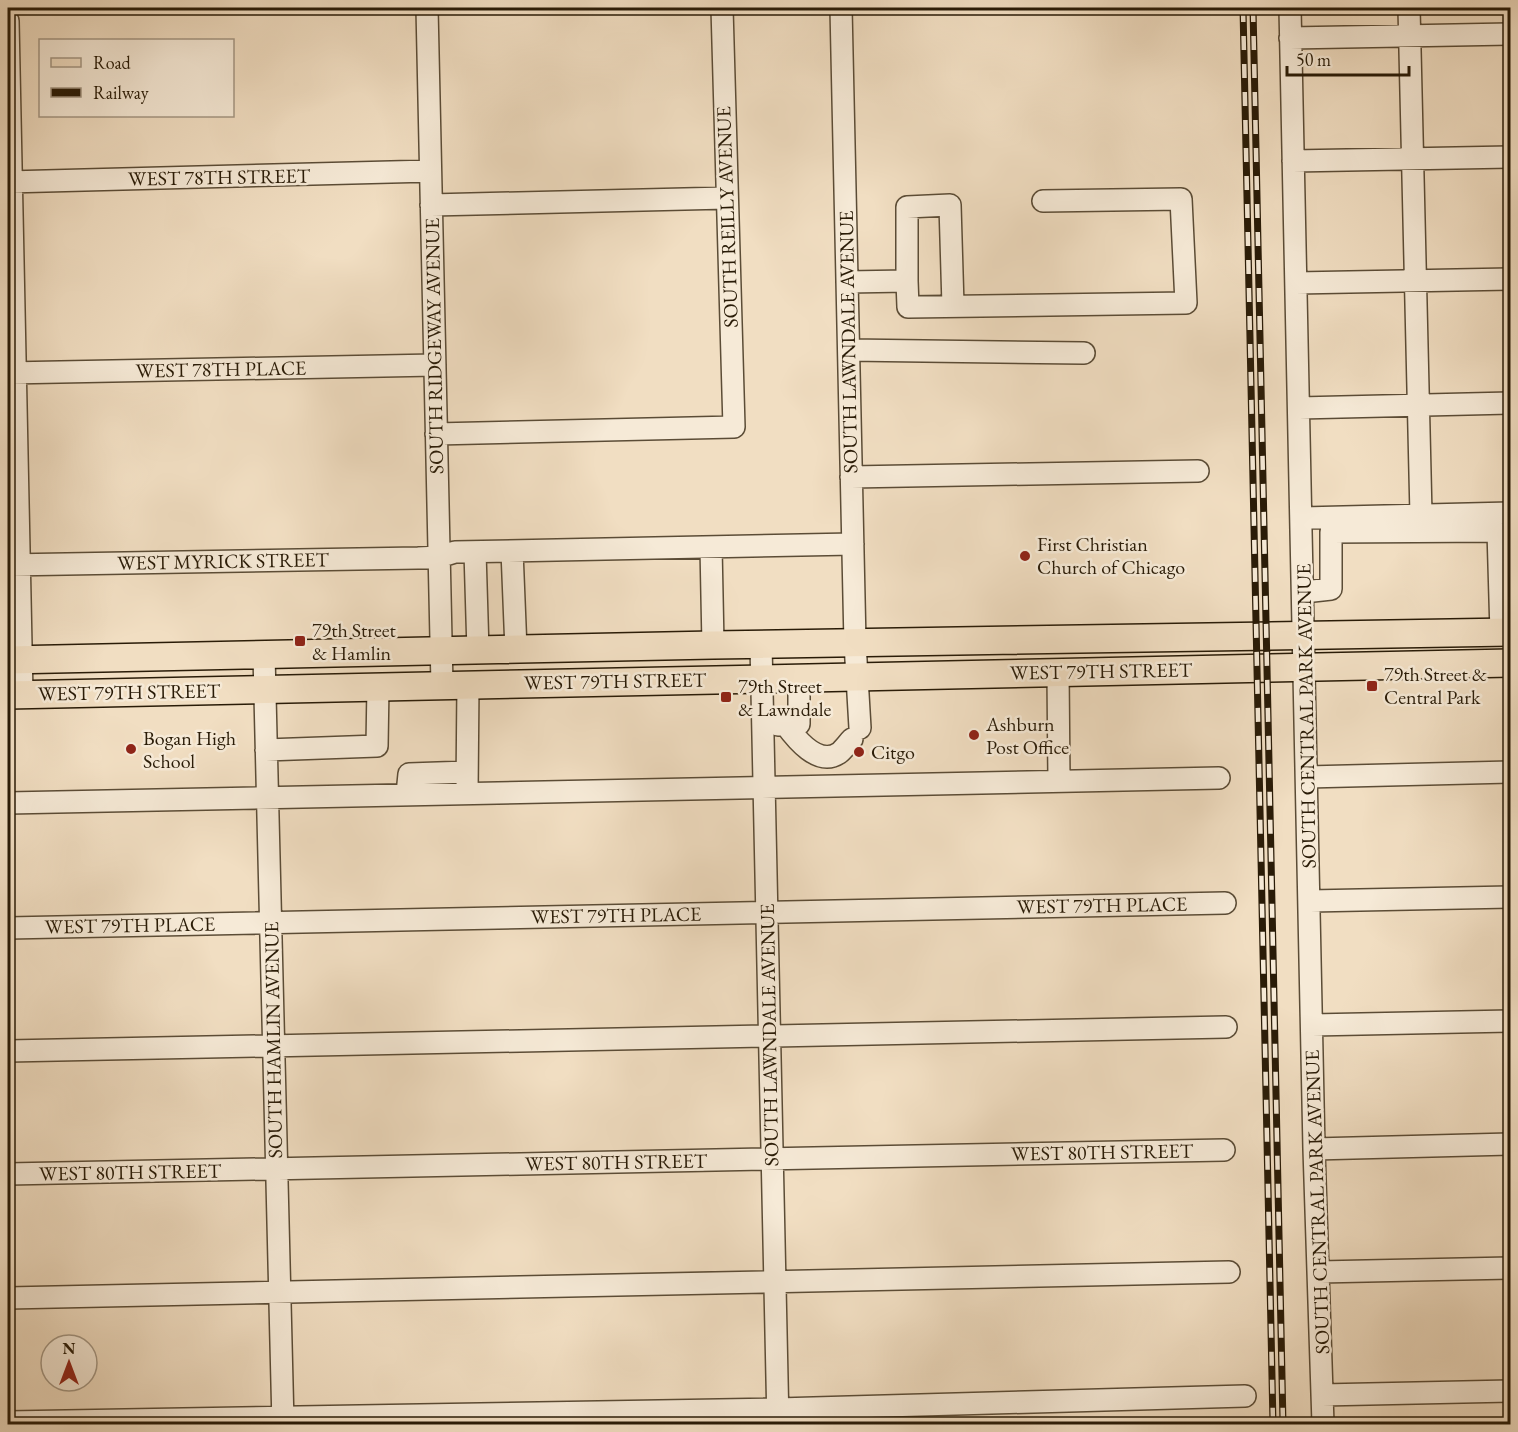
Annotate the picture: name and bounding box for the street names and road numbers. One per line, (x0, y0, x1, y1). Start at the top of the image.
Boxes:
street label: SOUTH REILLY AVENUE (710, 106, 744, 328)
street label: WEST 78TH STREET (128, 162, 311, 192)
street label: SOUTH LAWNDALE AVENUE (833, 210, 863, 474)
street label: SOUTH RIDGEWAY AVENUE (419, 218, 449, 474)
street label: WEST 78TH PLACE (136, 355, 306, 383)
street label: WEST MYRICK STREET (117, 546, 330, 576)
street label: SOUTH CENTRAL PARK AVENUE (1290, 563, 1322, 869)
street label: WEST 79TH STREET (1010, 656, 1193, 686)
street label: WEST 79TH STREET (524, 666, 707, 696)
street label: WEST 79TH STREET (38, 677, 221, 707)
street label: WEST 79TH PLACE (1017, 891, 1187, 919)
street label: WEST 79TH PLACE (531, 901, 701, 929)
street label: SOUTH LAWNDALE AVENUE (754, 903, 784, 1167)
street label: WEST 79TH PLACE (45, 911, 215, 939)
street label: SOUTH HAMLIN AVENUE (258, 921, 288, 1159)
street label: SOUTH CENTRAL PARK AVENUE (1299, 1049, 1335, 1355)
street label: WEST 80TH STREET (1011, 1137, 1194, 1167)
street label: WEST 80TH STREET (525, 1147, 708, 1177)
street label: WEST 80TH STREET (39, 1157, 222, 1187)

